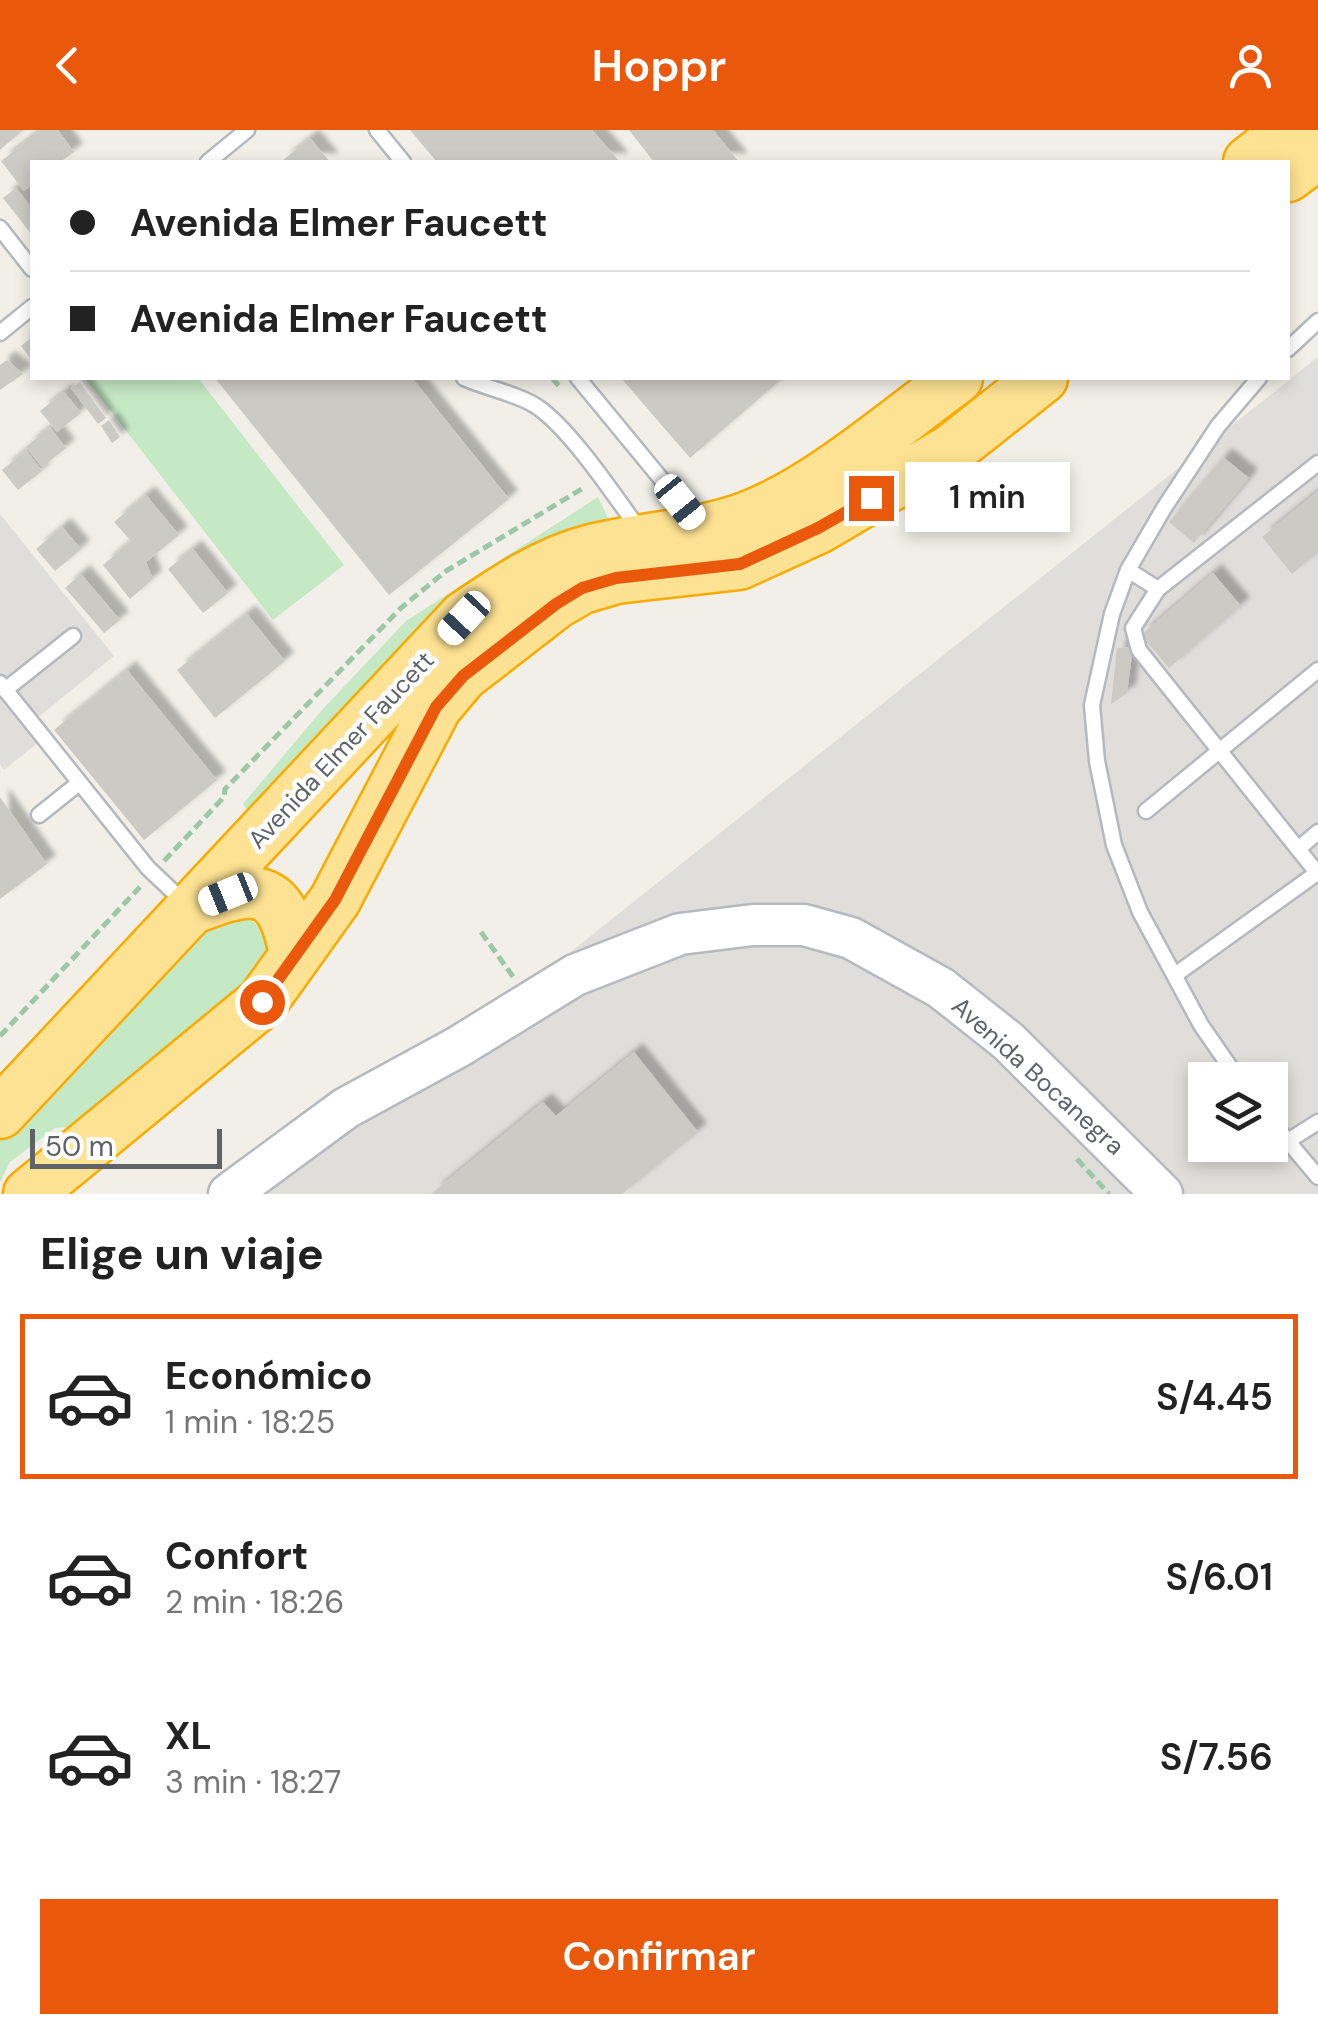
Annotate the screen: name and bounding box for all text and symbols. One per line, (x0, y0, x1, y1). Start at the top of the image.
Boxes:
text: Hoppr (592, 36, 726, 95)
icon: back (40, 38, 95, 93)
icon: person (1223, 38, 1278, 93)
text: Avenida Elmer Faucett (130, 198, 547, 248)
text: Avenida Elmer Faucett (130, 294, 547, 344)
callout: 1 min (906, 463, 1071, 533)
car (649, 469, 711, 535)
route end (849, 476, 894, 521)
text: 1 min (949, 476, 1026, 518)
car (433, 586, 495, 650)
street label: Avenida Elmer Faucett (241, 644, 441, 856)
car (195, 869, 261, 919)
route start (240, 980, 285, 1025)
street label: Avenida Bocanegra (945, 990, 1131, 1162)
map controls (1188, 1062, 1288, 1162)
button: layers (1188, 1062, 1288, 1162)
scale bar (30, 1124, 222, 1168)
text: 50 m (45, 1128, 114, 1165)
text: Elige un viaje (40, 1224, 324, 1283)
text: Económico (165, 1351, 372, 1401)
icon: car (45, 1352, 135, 1442)
text: S/4.45 (1156, 1372, 1273, 1422)
text: 1 min · 18:25 (165, 1401, 335, 1443)
text: Confort (165, 1531, 308, 1581)
icon: car (45, 1532, 135, 1622)
text: S/6.01 (1166, 1552, 1273, 1602)
text: 2 min · 18:26 (165, 1581, 344, 1623)
text: XL (165, 1711, 212, 1761)
icon: car (45, 1712, 135, 1802)
text: S/7.56 (1160, 1732, 1273, 1782)
text: 3 min · 18:27 (165, 1761, 341, 1803)
button: Confirmar (40, 1899, 1278, 2014)

